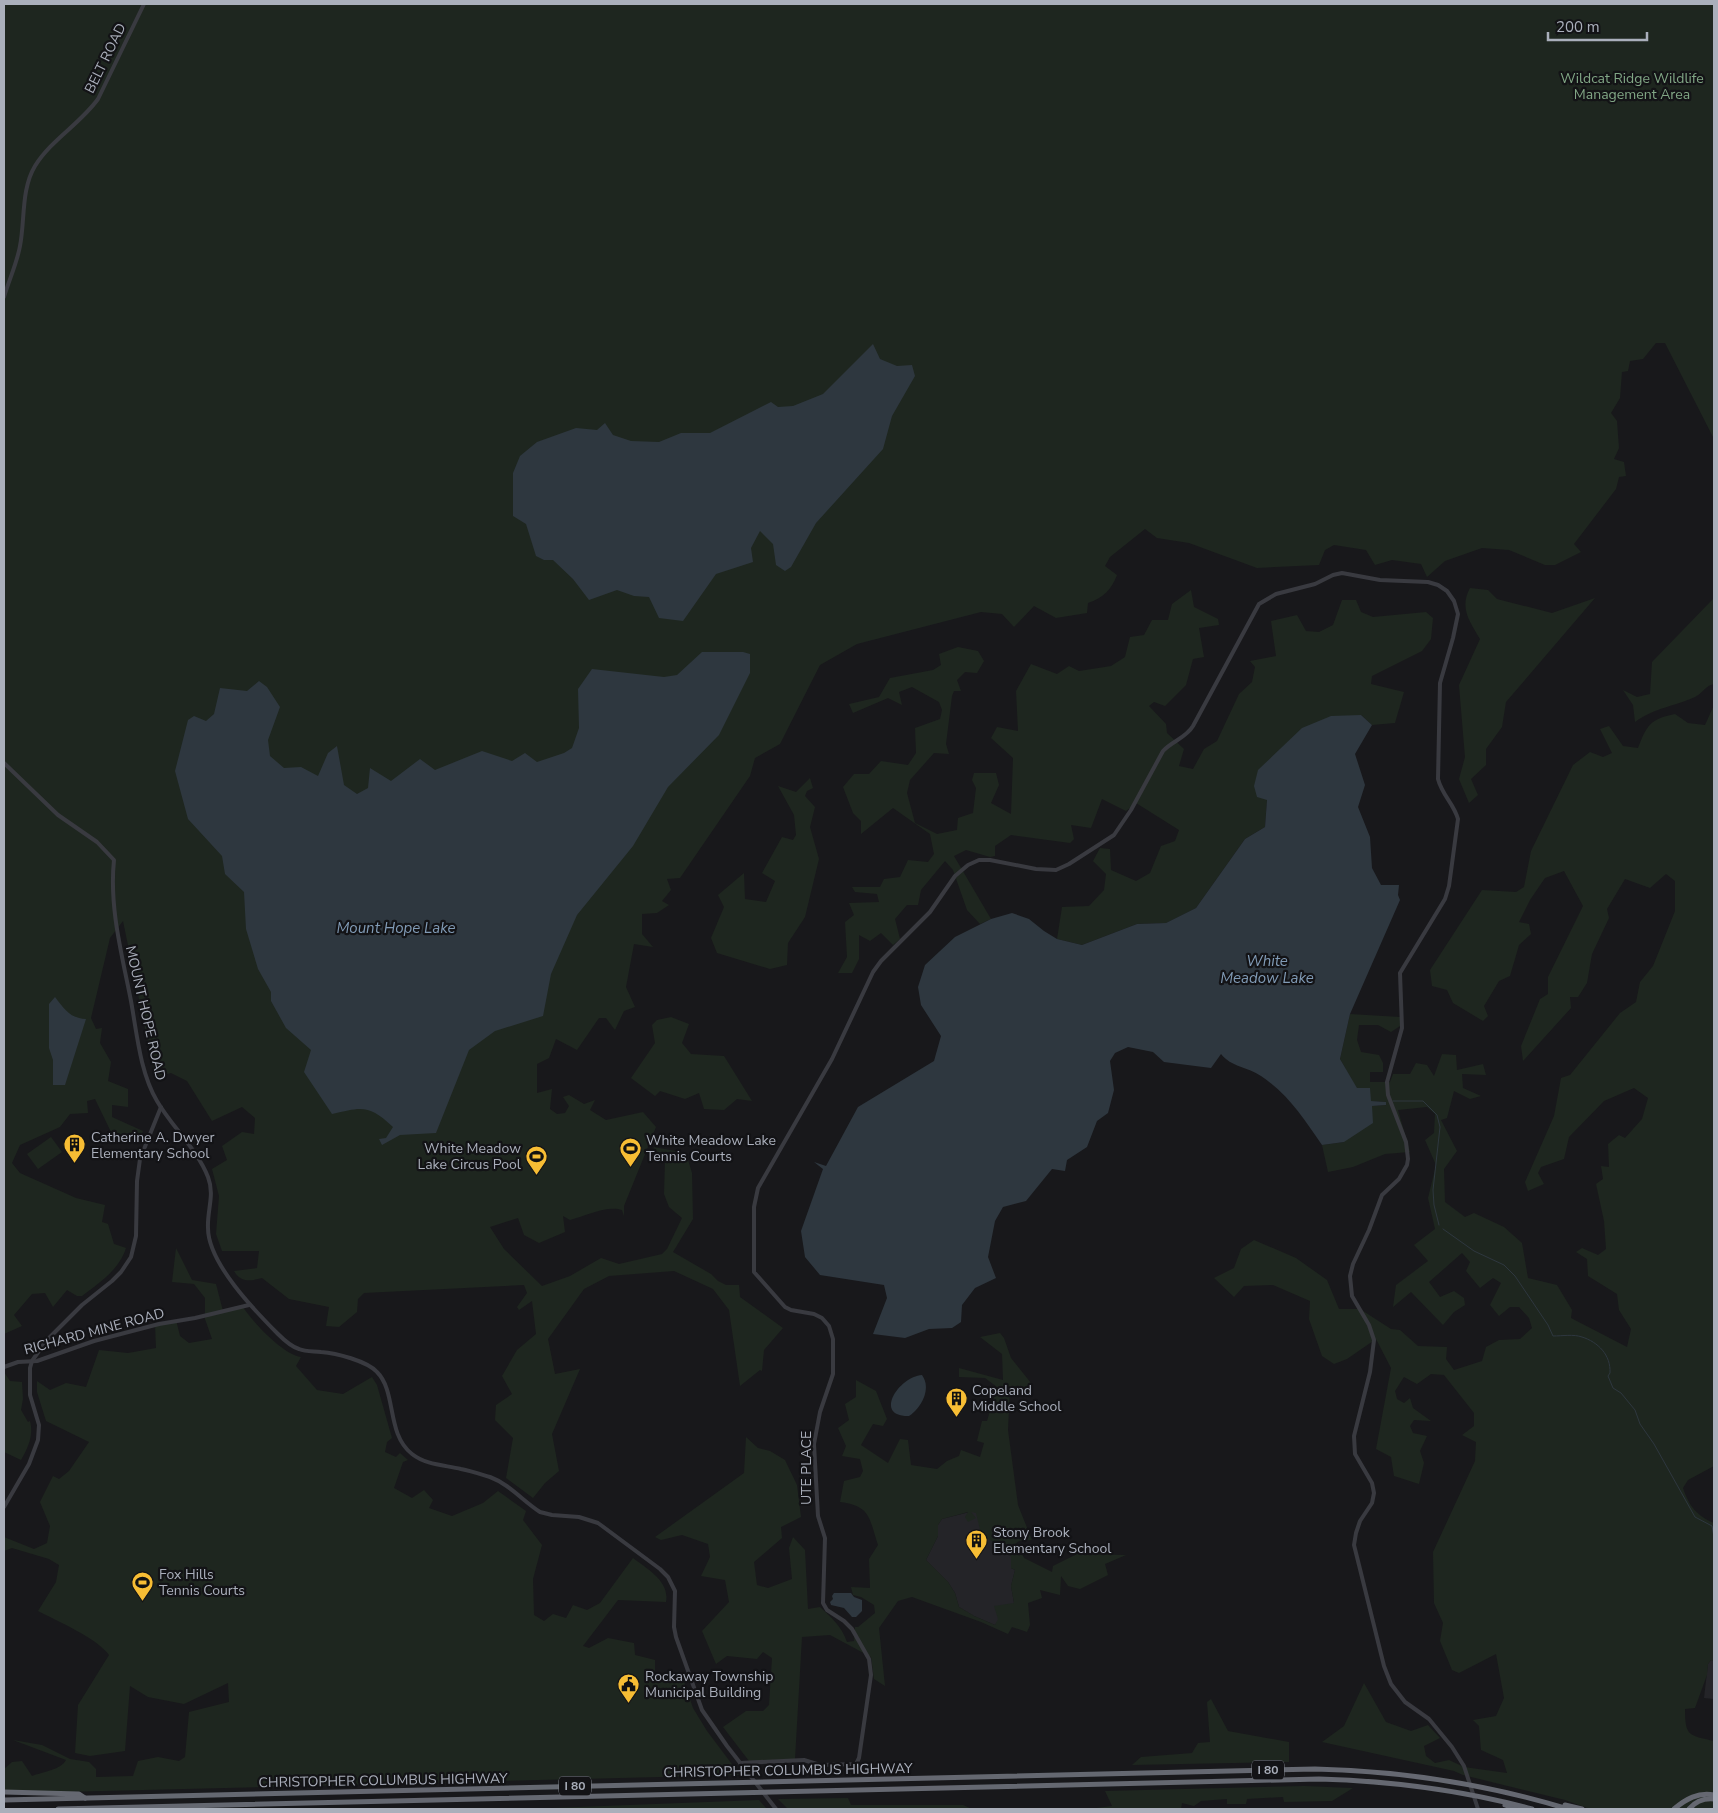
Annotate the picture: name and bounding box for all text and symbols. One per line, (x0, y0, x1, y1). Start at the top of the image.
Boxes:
scale bar (1548, 10, 1647, 42)
text: 200 m (1556, 17, 1600, 37)
street label: BELT ROAD (80, 20, 131, 97)
park label: Wildcat Ridge Wildlife Management Area (1560, 69, 1704, 104)
water label: Mount Hope Lake (337, 918, 455, 938)
street label: MOUNT HOPE ROAD (121, 944, 170, 1082)
water label: White Meadow Lake (1220, 951, 1314, 988)
place label: Catherine A. Dwyer Elementary School (91, 1128, 214, 1163)
place label: White Meadow Lake Tennis Courts (646, 1131, 776, 1166)
building icon: Catherine A. Dwyer Elementary School (63, 1133, 87, 1164)
sports icon: White Meadow Lake Tennis Courts (618, 1136, 642, 1167)
place label: White Meadow Lake Circus Pool (418, 1139, 522, 1174)
sports icon: White Meadow Lake Circus Pool (525, 1144, 549, 1175)
street label: RICHARD MINE ROAD (22, 1304, 166, 1359)
place label: Copeland Middle School (972, 1381, 1062, 1416)
building icon: Copeland Middle School (944, 1386, 968, 1417)
street label: UTE PLACE (797, 1431, 816, 1505)
place label: Stony Brook Elementary School (993, 1523, 1112, 1558)
building icon: Stony Brook Elementary School (965, 1528, 989, 1559)
place label: Fox Hills Tennis Courts (159, 1565, 245, 1600)
sports icon: Fox Hills Tennis Courts (131, 1570, 155, 1601)
place label: Rockaway Township Municipal Building (645, 1667, 773, 1702)
public building icon: Rockaway Township Municipal Building (617, 1672, 641, 1703)
street label: CHRISTOPHER COLUMBUS HIGHWAY (663, 1759, 913, 1782)
road number: I 80 (1252, 1760, 1284, 1780)
street label: CHRISTOPHER COLUMBUS HIGHWAY (258, 1769, 508, 1792)
road number: I 80 (559, 1776, 591, 1795)

